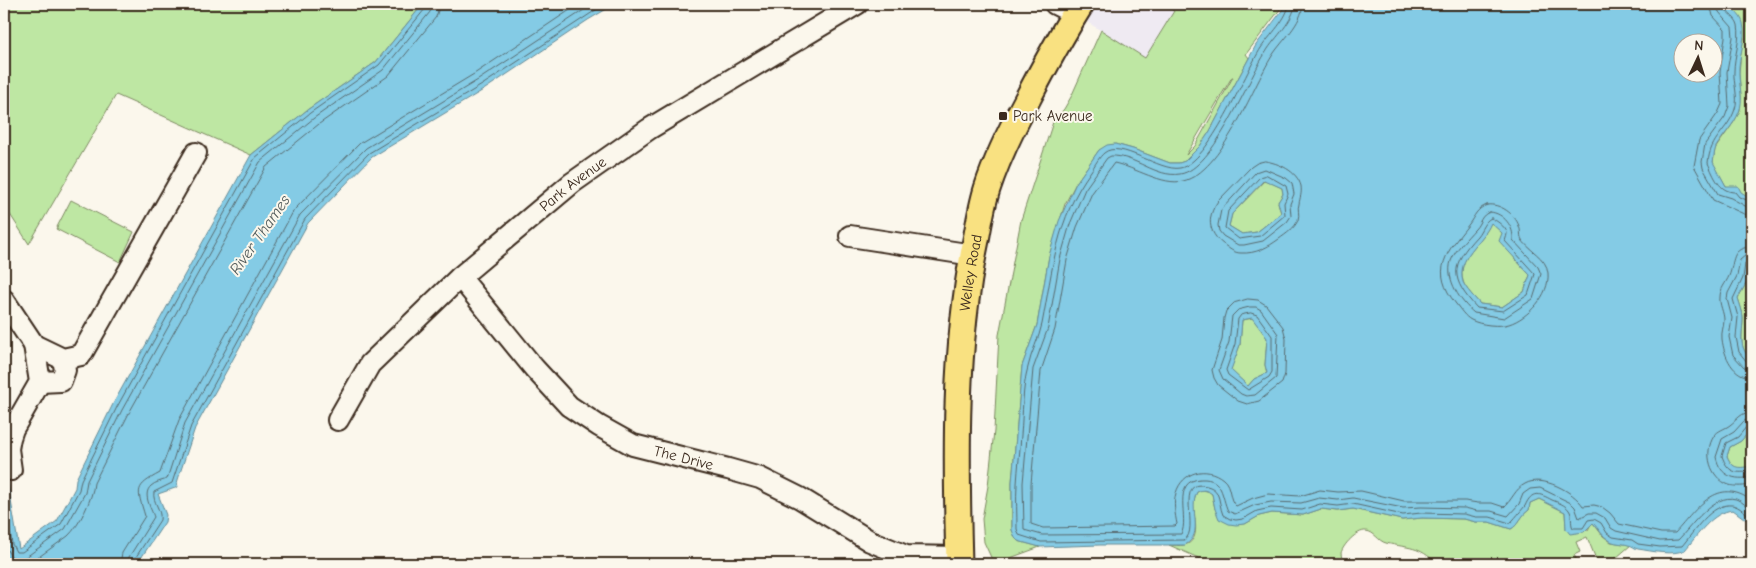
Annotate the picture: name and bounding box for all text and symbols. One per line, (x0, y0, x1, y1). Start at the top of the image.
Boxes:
north arrow (1674, 32, 1724, 82)
text: N (1694, 37, 1704, 54)
place label: Park Avenue (1013, 107, 1093, 125)
marker: Park Avenue (997, 110, 1009, 122)
street label: Park Avenue (536, 152, 610, 215)
water label: River Thames (226, 192, 294, 278)
street label: Welley Road (956, 233, 986, 312)
street label: The Drive (652, 442, 716, 474)

